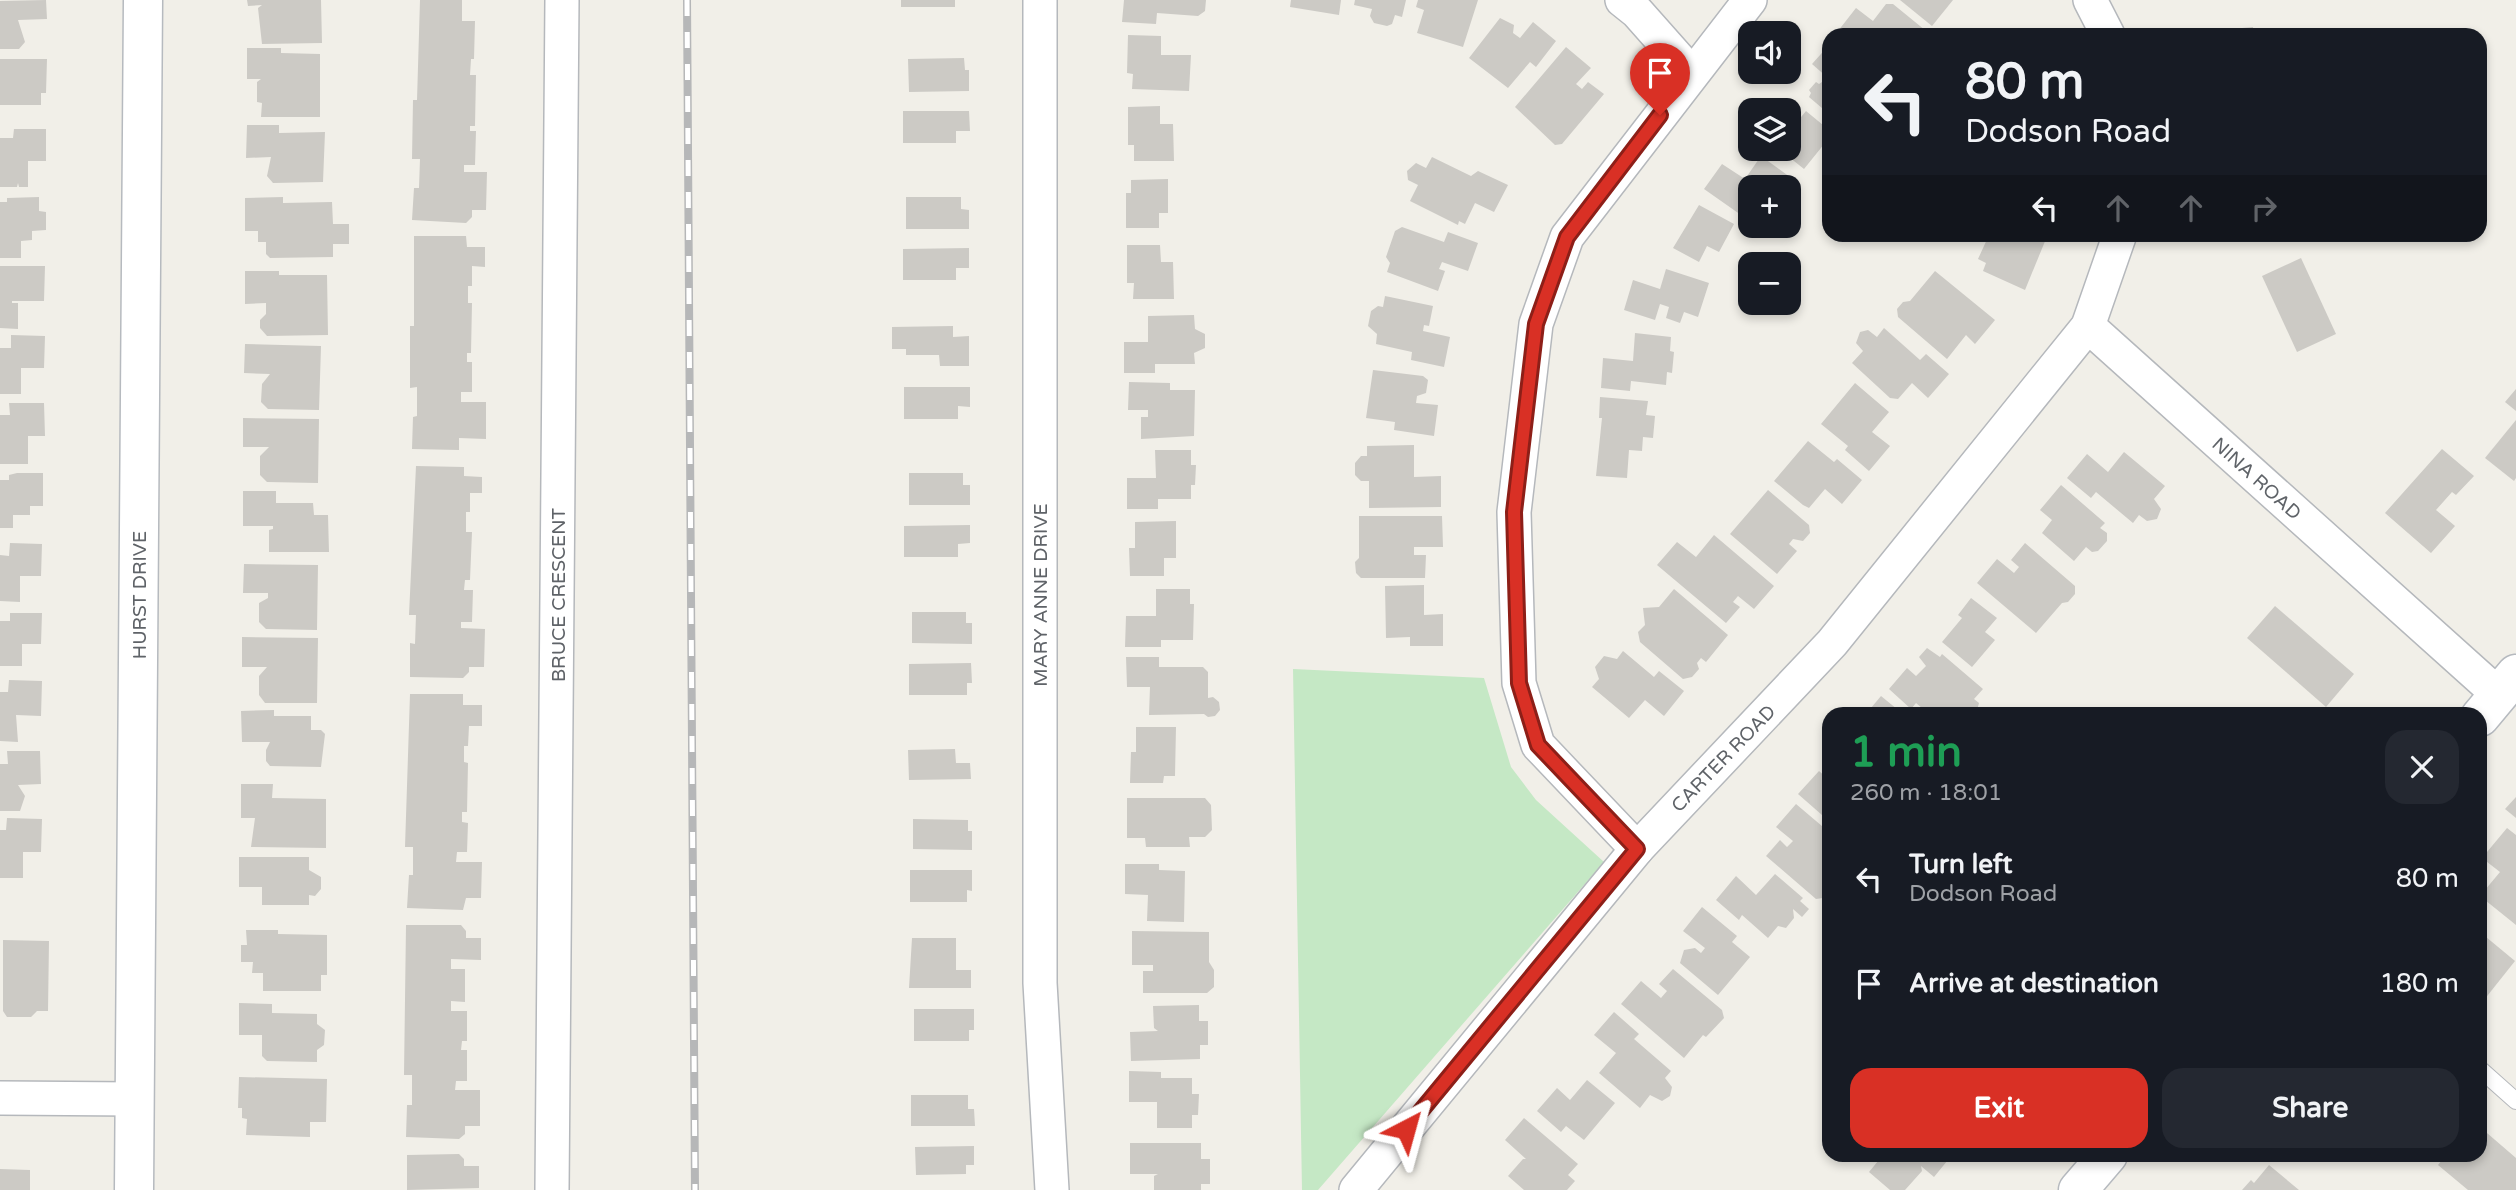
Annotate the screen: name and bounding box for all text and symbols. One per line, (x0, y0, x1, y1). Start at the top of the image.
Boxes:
map controls (1738, 21, 1801, 315)
button: sound (1738, 21, 1801, 84)
pin (1630, 43, 1690, 115)
text: 80 m (1965, 53, 2084, 112)
icon: arrive (1641, 54, 1679, 92)
icon: left (1850, 56, 1941, 147)
button: layers (1738, 98, 1801, 161)
text: Dodson Road (1965, 113, 2171, 151)
button: + (1738, 175, 1801, 238)
icon: left (2026, 189, 2064, 227)
icon: ahead (2099, 189, 2137, 227)
icon: ahead (2172, 189, 2210, 227)
icon: right (2245, 189, 2283, 227)
button: − (1738, 252, 1801, 315)
street label: NINA ROAD (2207, 433, 2305, 524)
street label: MARY ANNE DRIVE (1030, 503, 1052, 687)
street label: BRUCE CRESCENT (548, 508, 570, 682)
street label: HURST DRIVE (129, 531, 151, 659)
street label: CARTER ROAD (1667, 701, 1780, 817)
text: 1 min (1850, 727, 1962, 778)
button: close (2385, 730, 2459, 804)
text: 260 m · 18:01 (1850, 779, 2002, 807)
text: Turn left (1909, 849, 2012, 880)
icon: left (1850, 860, 1888, 898)
text: 80 m (2396, 863, 2459, 894)
text: Dodson Road (1909, 880, 2057, 908)
icon: arrive (1850, 965, 1888, 1003)
text: Arrive at destination (1909, 968, 2159, 999)
text: 180 m (2379, 968, 2459, 999)
button: Exit (1850, 1068, 2148, 1148)
button: Share (2162, 1068, 2459, 1148)
position arrow (1369, 1092, 1443, 1166)

